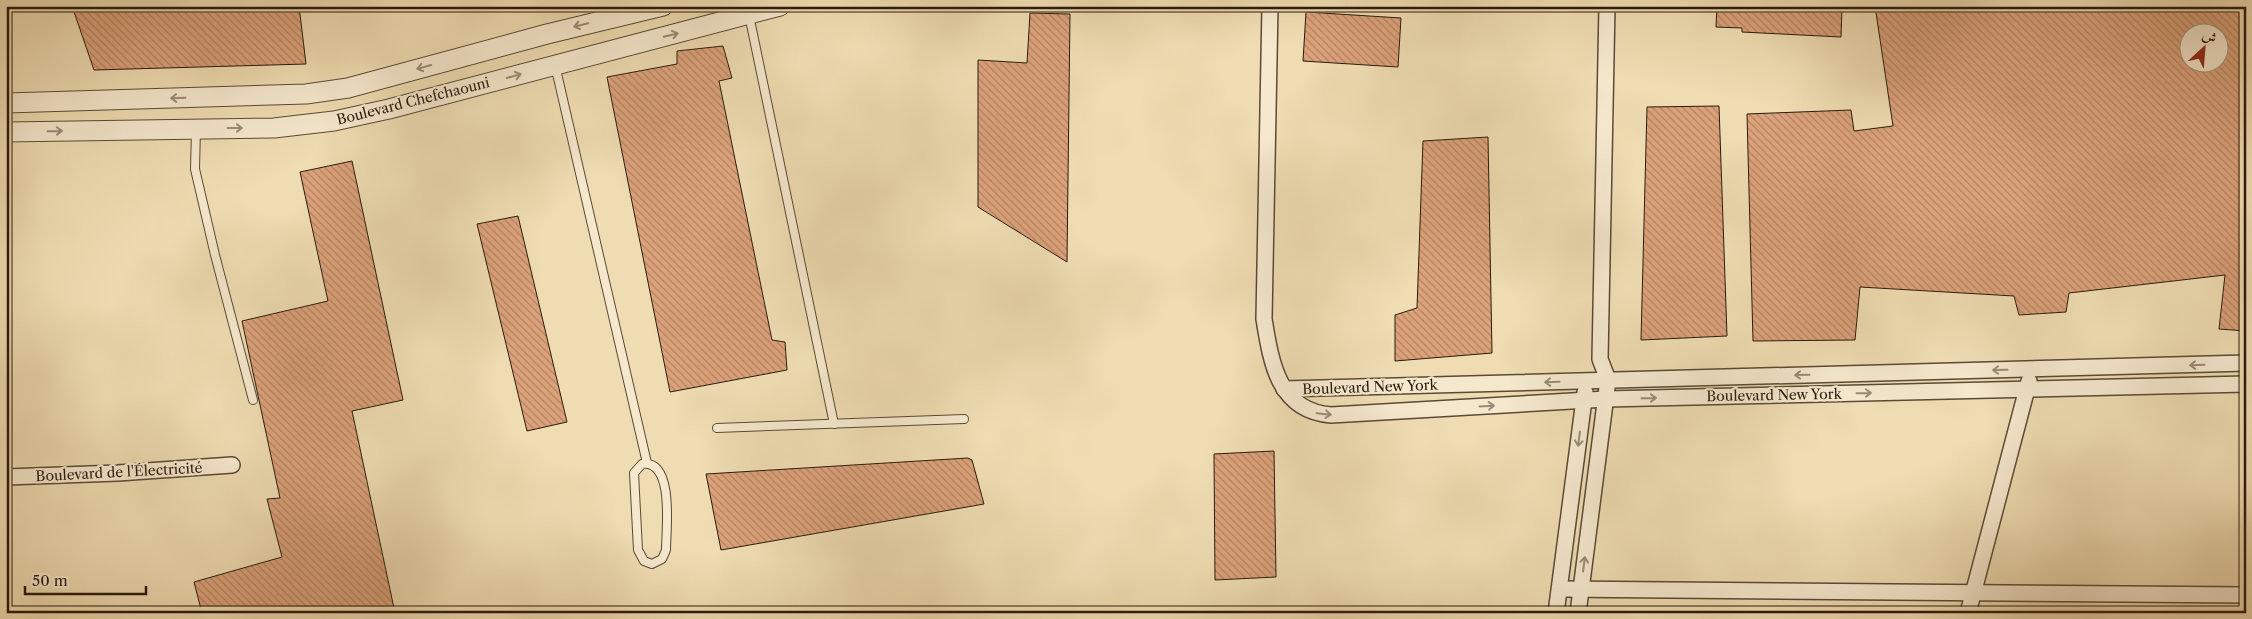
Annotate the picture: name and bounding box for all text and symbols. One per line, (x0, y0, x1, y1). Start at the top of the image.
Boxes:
one-way arrow (574, 21, 590, 30)
north arrow (2180, 22, 2230, 72)
text: ش (2200, 25, 2220, 47)
one-way arrow (663, 30, 679, 39)
one-way arrow (417, 63, 433, 73)
one-way arrow (505, 70, 521, 80)
street label: Boulevard Chefchaouni (335, 73, 491, 129)
one-way arrow (170, 94, 186, 103)
one-way arrow (226, 123, 243, 133)
one-way arrow (47, 126, 63, 135)
one-way arrow (2189, 360, 2205, 369)
one-way arrow (1992, 366, 2008, 375)
one-way arrow (1794, 371, 1810, 380)
street label: Boulevard New York (1302, 376, 1439, 398)
one-way arrow (1545, 377, 1561, 387)
street label: Boulevard New York (1706, 385, 1843, 405)
one-way arrow (1856, 388, 1872, 397)
one-way arrow (1640, 393, 1657, 403)
one-way arrow (1478, 402, 1494, 411)
one-way arrow (1316, 409, 1332, 418)
one-way arrow (1574, 430, 1584, 446)
street label: Boulevard de l'Électricité (35, 459, 203, 485)
one-way arrow (1579, 557, 1589, 573)
scale bar (25, 564, 146, 596)
text: 50 m (32, 571, 68, 590)

